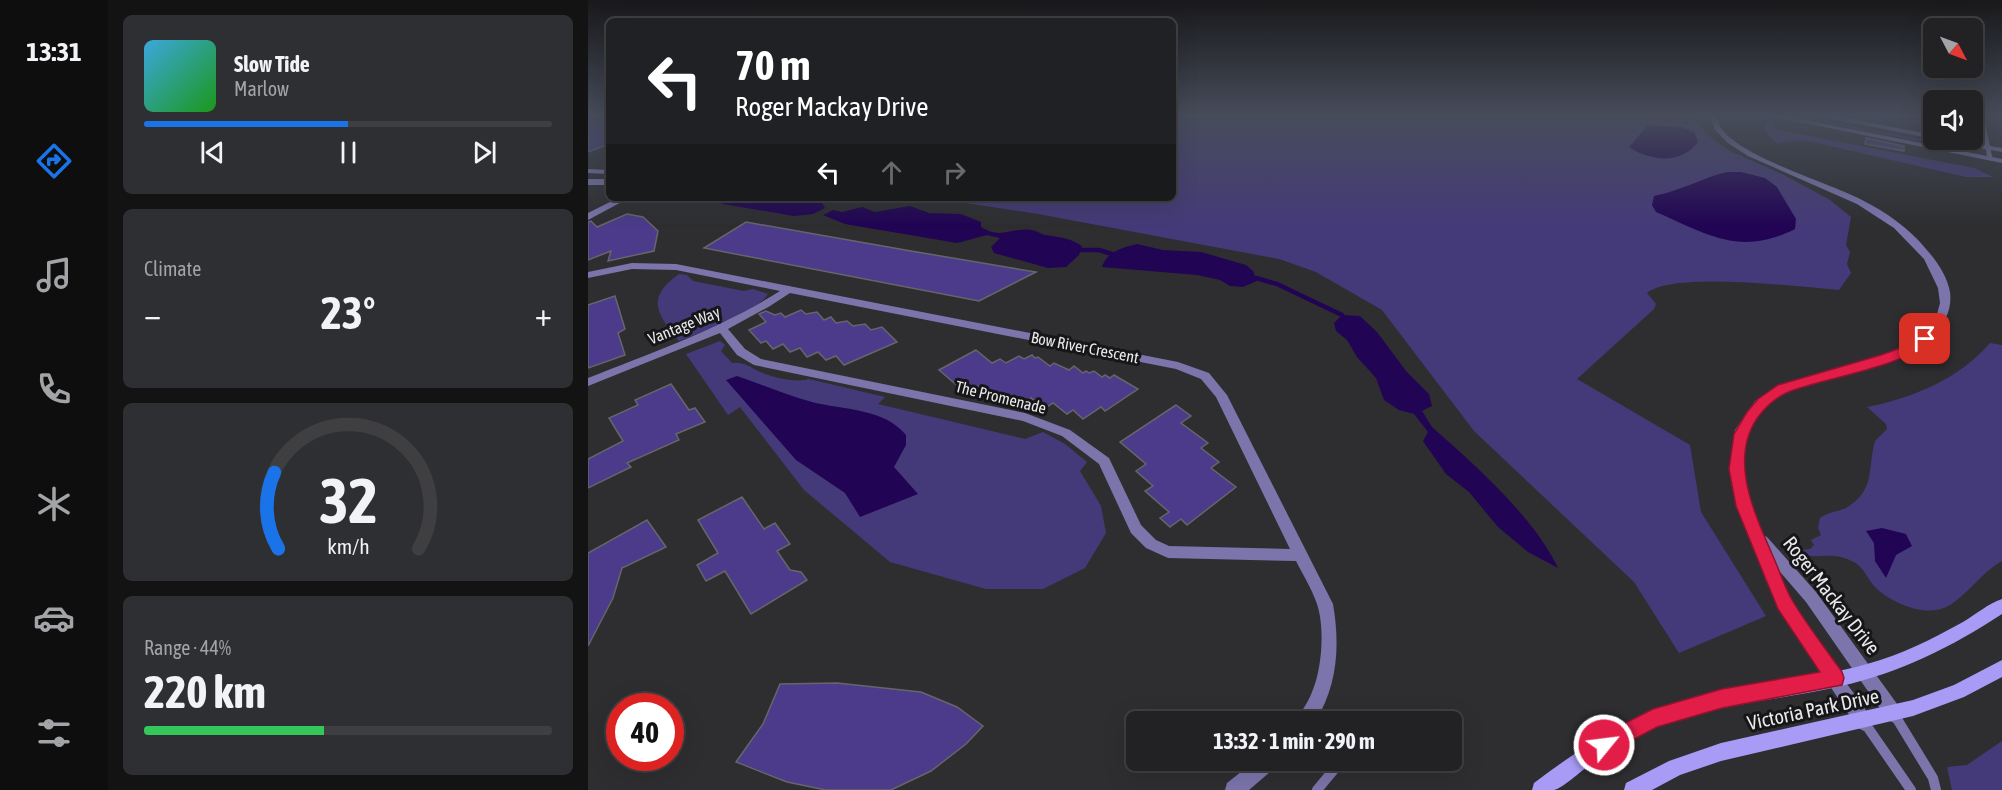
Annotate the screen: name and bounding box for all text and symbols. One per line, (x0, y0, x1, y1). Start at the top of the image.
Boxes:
north arrow (1923, 18, 1983, 78)
map controls (1923, 18, 1983, 150)
text: 13:31 (26, 36, 82, 67)
text: 70 m (735, 41, 810, 89)
icon: left (636, 42, 714, 120)
text: Slow Tide (234, 51, 310, 77)
text: Marlow (234, 77, 289, 100)
button: sound (1923, 90, 1983, 150)
text: Roger Mackay Drive (735, 91, 928, 122)
icon: previous (196, 136, 229, 169)
icon: pause (332, 136, 365, 169)
icon: next (468, 136, 501, 169)
icon: directions (33, 140, 75, 182)
icon: left (812, 156, 845, 189)
icon: ahead (875, 156, 908, 189)
icon: right (938, 156, 971, 189)
icon: music (33, 254, 75, 296)
text: Climate (144, 257, 201, 280)
text: 23° (321, 287, 375, 339)
text: − (144, 295, 161, 333)
text: + (535, 295, 552, 333)
street label: Vantage Way (645, 302, 723, 348)
pin (1899, 313, 1950, 364)
icon: arrive (1908, 322, 1941, 355)
street label: Bow River Crescent (1030, 328, 1141, 366)
icon: phone (33, 368, 75, 410)
street label: The Promenade (954, 377, 1048, 417)
text: 32 (319, 465, 377, 536)
icon: climate (33, 483, 75, 525)
street label: Roger Mackay Drive (1779, 531, 1885, 659)
text: km/h (327, 534, 369, 559)
icon: car (33, 597, 75, 639)
text: Range · 44% (144, 636, 231, 659)
text: 220 km (144, 666, 266, 718)
street label: Victoria Park Drive (1745, 684, 1881, 734)
speed limit sign: 40 (606, 693, 684, 771)
icon: filters (33, 712, 75, 754)
position arrow (1572, 713, 1636, 777)
text: 13:32 · 1 min · 290 m (1213, 728, 1375, 754)

